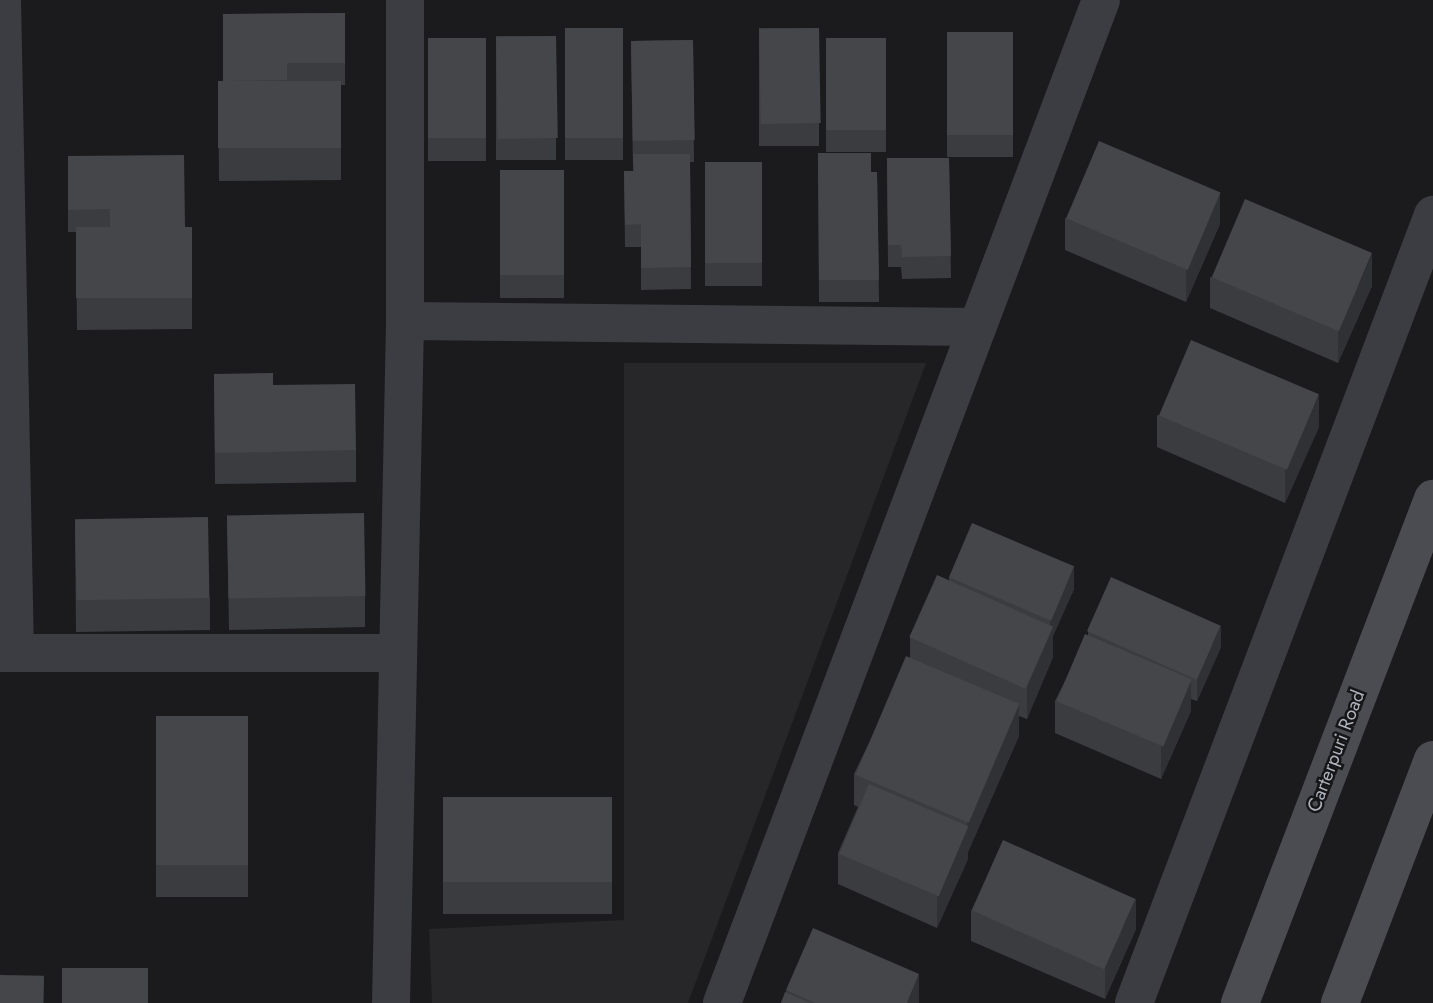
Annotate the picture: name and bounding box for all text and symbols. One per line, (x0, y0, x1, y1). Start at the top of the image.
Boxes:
street label: Carterpuri Road (1302, 687, 1370, 815)

